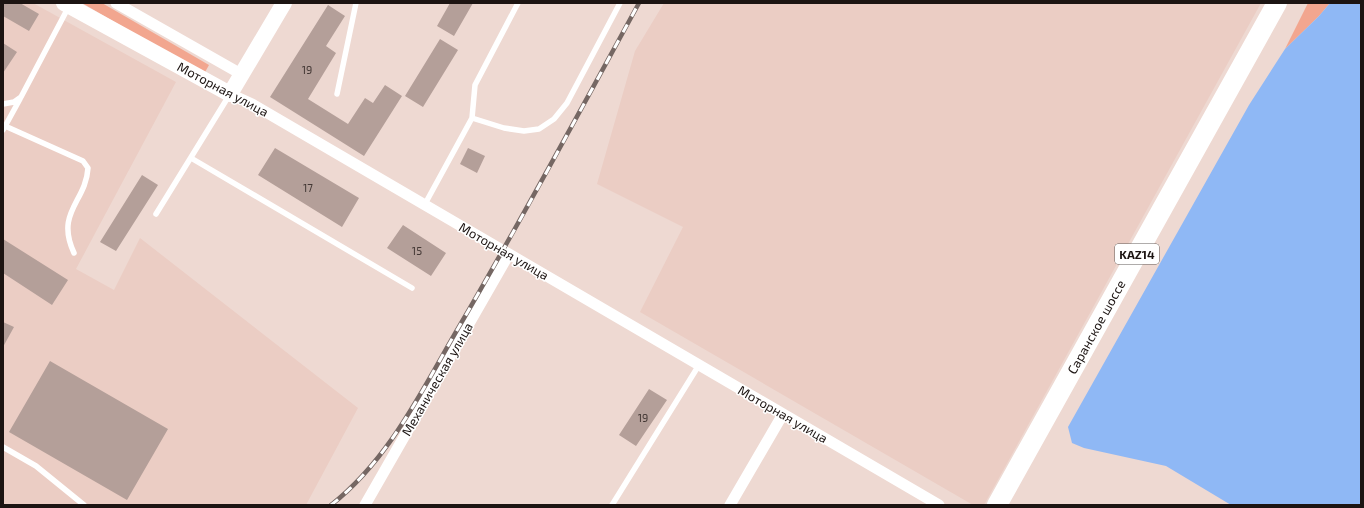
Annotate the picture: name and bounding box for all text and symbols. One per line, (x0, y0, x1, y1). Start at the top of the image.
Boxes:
street label: Моторная улица (175, 58, 271, 120)
house number: 19 (302, 63, 312, 76)
house number: 17 (303, 181, 313, 194)
street label: Моторная улица (456, 219, 552, 283)
house number: 15 (412, 244, 422, 257)
road number: KAZ14 (1115, 244, 1159, 264)
street label: Саранское шоссе (1064, 277, 1128, 377)
street label: Механическая улица (398, 319, 476, 439)
street label: Моторная улица (735, 382, 831, 446)
house number: 19 (638, 411, 648, 424)

